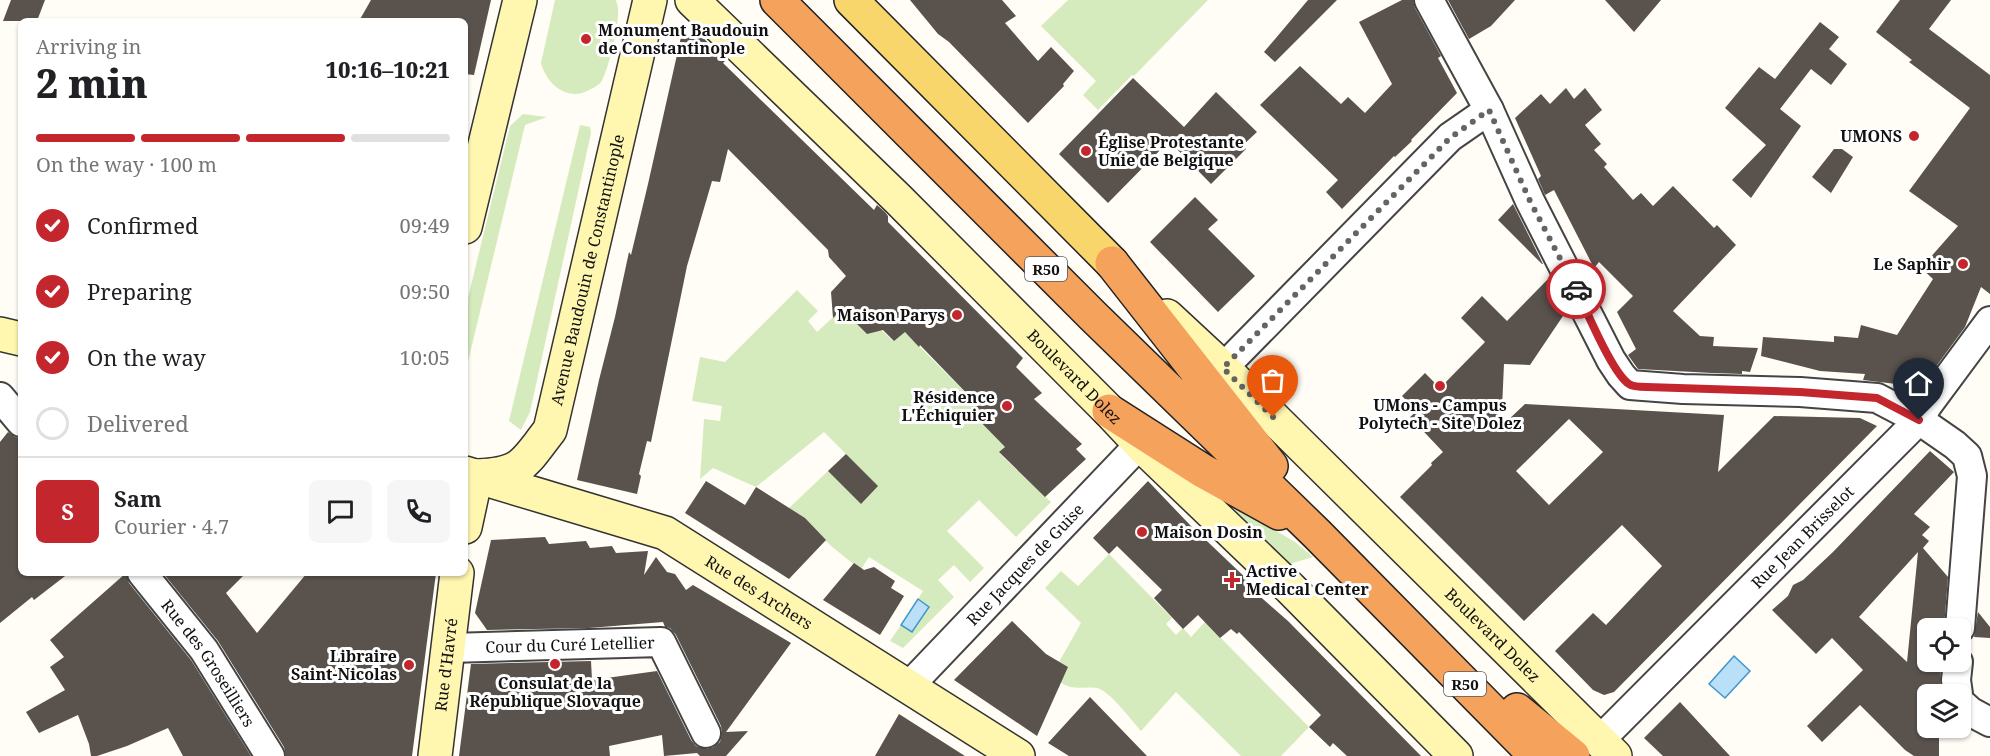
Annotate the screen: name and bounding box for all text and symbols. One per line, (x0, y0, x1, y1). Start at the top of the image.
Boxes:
place label: Monument Baudouin de Constantinople (598, 19, 769, 59)
marker: Monument Baudouin de Constantinople (579, 32, 593, 46)
text: Arriving in (36, 33, 141, 60)
text: 10:16–10:21 (326, 54, 450, 84)
text: 2 min (36, 56, 148, 109)
place label: UMONS (1840, 125, 1902, 147)
marker: UMONS (1907, 129, 1921, 143)
place label: Église Protestante Unie de Belgique (1098, 131, 1244, 171)
street label: Avenue Baudouin de Constantinople (545, 132, 629, 408)
marker: Église Protestante Unie de Belgique (1079, 144, 1093, 158)
text: On the way · 100 m (36, 151, 217, 178)
icon: check (36, 209, 69, 242)
text: Confirmed (87, 210, 198, 240)
text: 09:49 (400, 212, 450, 239)
place label: Le Saphir (1873, 253, 1952, 275)
road number: R50 (1025, 257, 1067, 281)
marker: Le Saphir (1956, 257, 1970, 271)
courier (1546, 259, 1606, 319)
icon: car (1560, 273, 1593, 306)
icon: check (36, 275, 69, 308)
text: Preparing (87, 276, 192, 306)
text: 09:50 (400, 278, 450, 305)
place label: Maison Parys (837, 304, 945, 326)
marker: Maison Parys (950, 308, 964, 322)
street label: Boulevard Dolez (1023, 324, 1127, 429)
icon: check (36, 341, 69, 374)
text: On the way (87, 342, 206, 372)
text: 10:05 (400, 344, 450, 371)
pin (1247, 355, 1298, 417)
pin (1893, 358, 1944, 420)
icon: bag (1256, 364, 1289, 397)
icon: home (1902, 367, 1935, 400)
marker: UMons - Campus Polytech - Site Dolez (1433, 379, 1447, 393)
place label: Résidence L'Échiquier (901, 386, 996, 426)
place label: UMons - Campus Polytech - Site Dolez (1359, 394, 1521, 434)
marker: Résidence L'Échiquier (1000, 399, 1014, 413)
text: Delivered (87, 408, 189, 438)
button: chat (309, 480, 372, 543)
button: phone (387, 480, 450, 543)
street label: Rue Jean Brisselot (1746, 480, 1859, 593)
text: Sam (114, 483, 162, 513)
text: S (61, 496, 74, 526)
street label: Rue Jacques de Guise (961, 499, 1089, 630)
text: Courier · 4.7 (114, 513, 229, 540)
place label: Maison Dosin (1154, 521, 1263, 543)
marker: Maison Dosin (1135, 525, 1149, 539)
street label: Rue des Archers (701, 550, 817, 635)
place label: Active Medical Center (1246, 560, 1369, 600)
marker: Active Medical Center (1223, 571, 1241, 589)
street label: Boulevard Dolez (1440, 583, 1545, 687)
street label: Rue des Groseilliers (156, 595, 260, 731)
street label: Rue d'Havré (429, 617, 463, 713)
map controls (1917, 618, 1971, 738)
button: locate (1917, 618, 1971, 672)
street label: Cour du Curé Letellier (485, 631, 655, 658)
place label: Libraire Saint-Nicolas (291, 645, 397, 685)
marker: Consulat de la République Slovaque (548, 657, 562, 671)
marker: Libraire Saint-Nicolas (402, 658, 416, 672)
place label: Consulat de la République Slovaque (469, 672, 641, 712)
road number: R50 (1444, 672, 1486, 696)
button: layers (1917, 684, 1971, 738)

